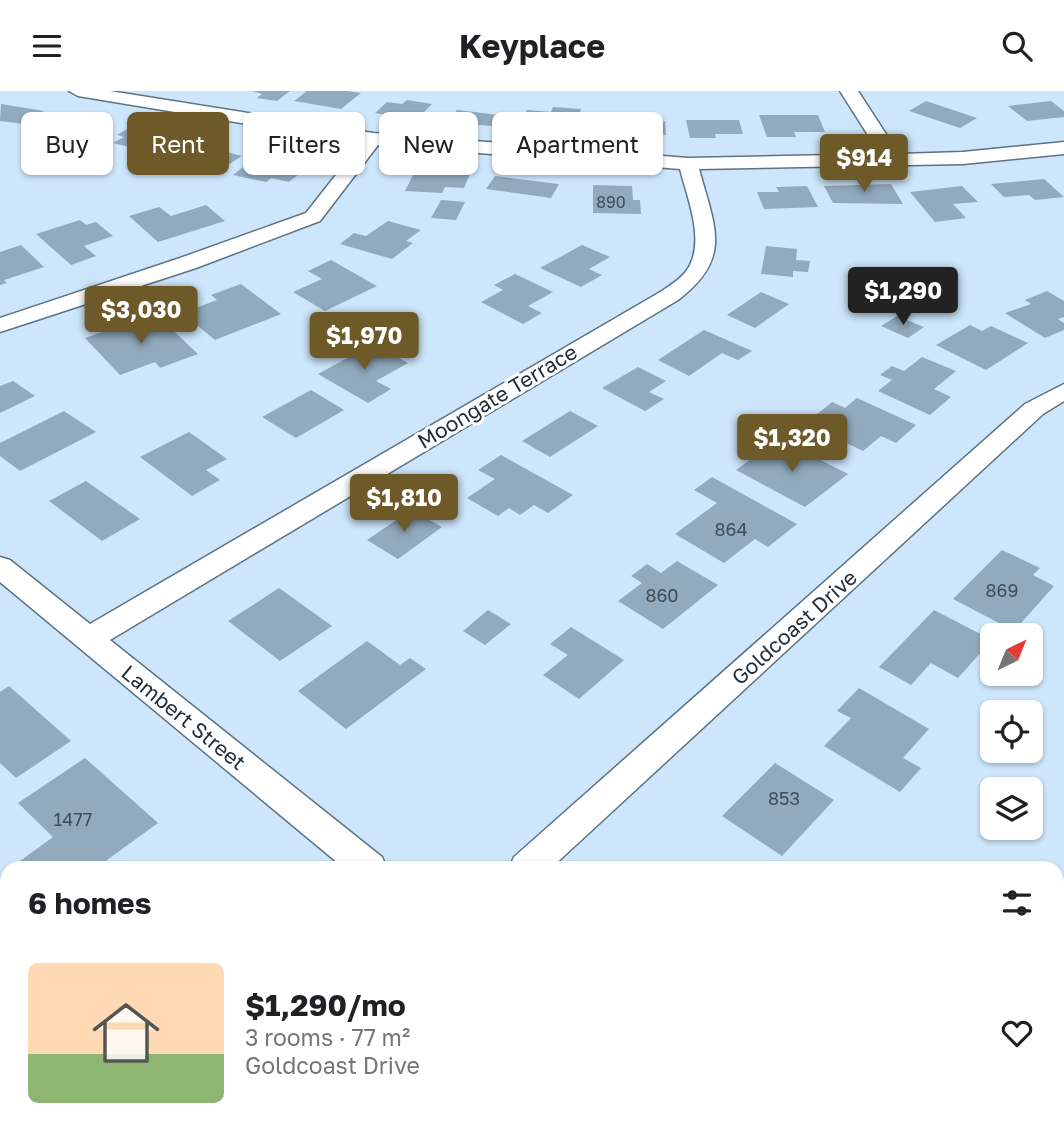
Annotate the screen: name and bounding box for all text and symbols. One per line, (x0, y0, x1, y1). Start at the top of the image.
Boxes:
icon: menu (28, 27, 66, 65)
text: Keyplace (459, 27, 605, 65)
icon: search (998, 27, 1036, 65)
chip: Buy (21, 112, 113, 175)
chip: Rent (127, 112, 229, 175)
chip: Filters (243, 112, 365, 175)
chip: New (379, 112, 478, 175)
chip: Apartment (492, 112, 663, 175)
pin: $914 (823, 134, 905, 194)
text: $914 (836, 143, 892, 171)
house number: 890 (596, 192, 626, 212)
pin: $1,290 (846, 267, 960, 327)
text: $1,290 (864, 276, 942, 304)
pin: $3,030 (84, 287, 198, 346)
text: $3,030 (101, 295, 181, 323)
pin: $1,970 (307, 313, 421, 372)
text: $1,970 (326, 321, 402, 349)
street label: Moongate Terrace (412, 338, 582, 454)
pin: $1,320 (735, 415, 849, 474)
text: $1,320 (753, 423, 831, 451)
pin: $1,810 (347, 475, 461, 534)
text: $1,810 (366, 483, 442, 511)
house number: 864 (715, 518, 747, 540)
street label: Goldcoast Drive (726, 564, 862, 690)
house number: 869 (986, 579, 1018, 601)
house number: 860 (645, 584, 679, 606)
north arrow (980, 623, 1043, 686)
map controls (980, 623, 1043, 840)
street label: Lambert Street (117, 659, 251, 775)
button: locate (980, 700, 1043, 763)
button: layers (980, 777, 1043, 840)
house number: 853 (768, 787, 800, 809)
house number: 1477 (54, 808, 92, 830)
icon: filters (998, 884, 1036, 922)
text: 6 homes (28, 885, 151, 921)
text: $1,290/mo (245, 987, 406, 1023)
icon: home (84, 991, 168, 1075)
icon: heart (998, 1014, 1036, 1052)
text: 3 rooms · 77 m² (245, 1023, 410, 1051)
text: Goldcoast Drive (245, 1051, 420, 1079)

